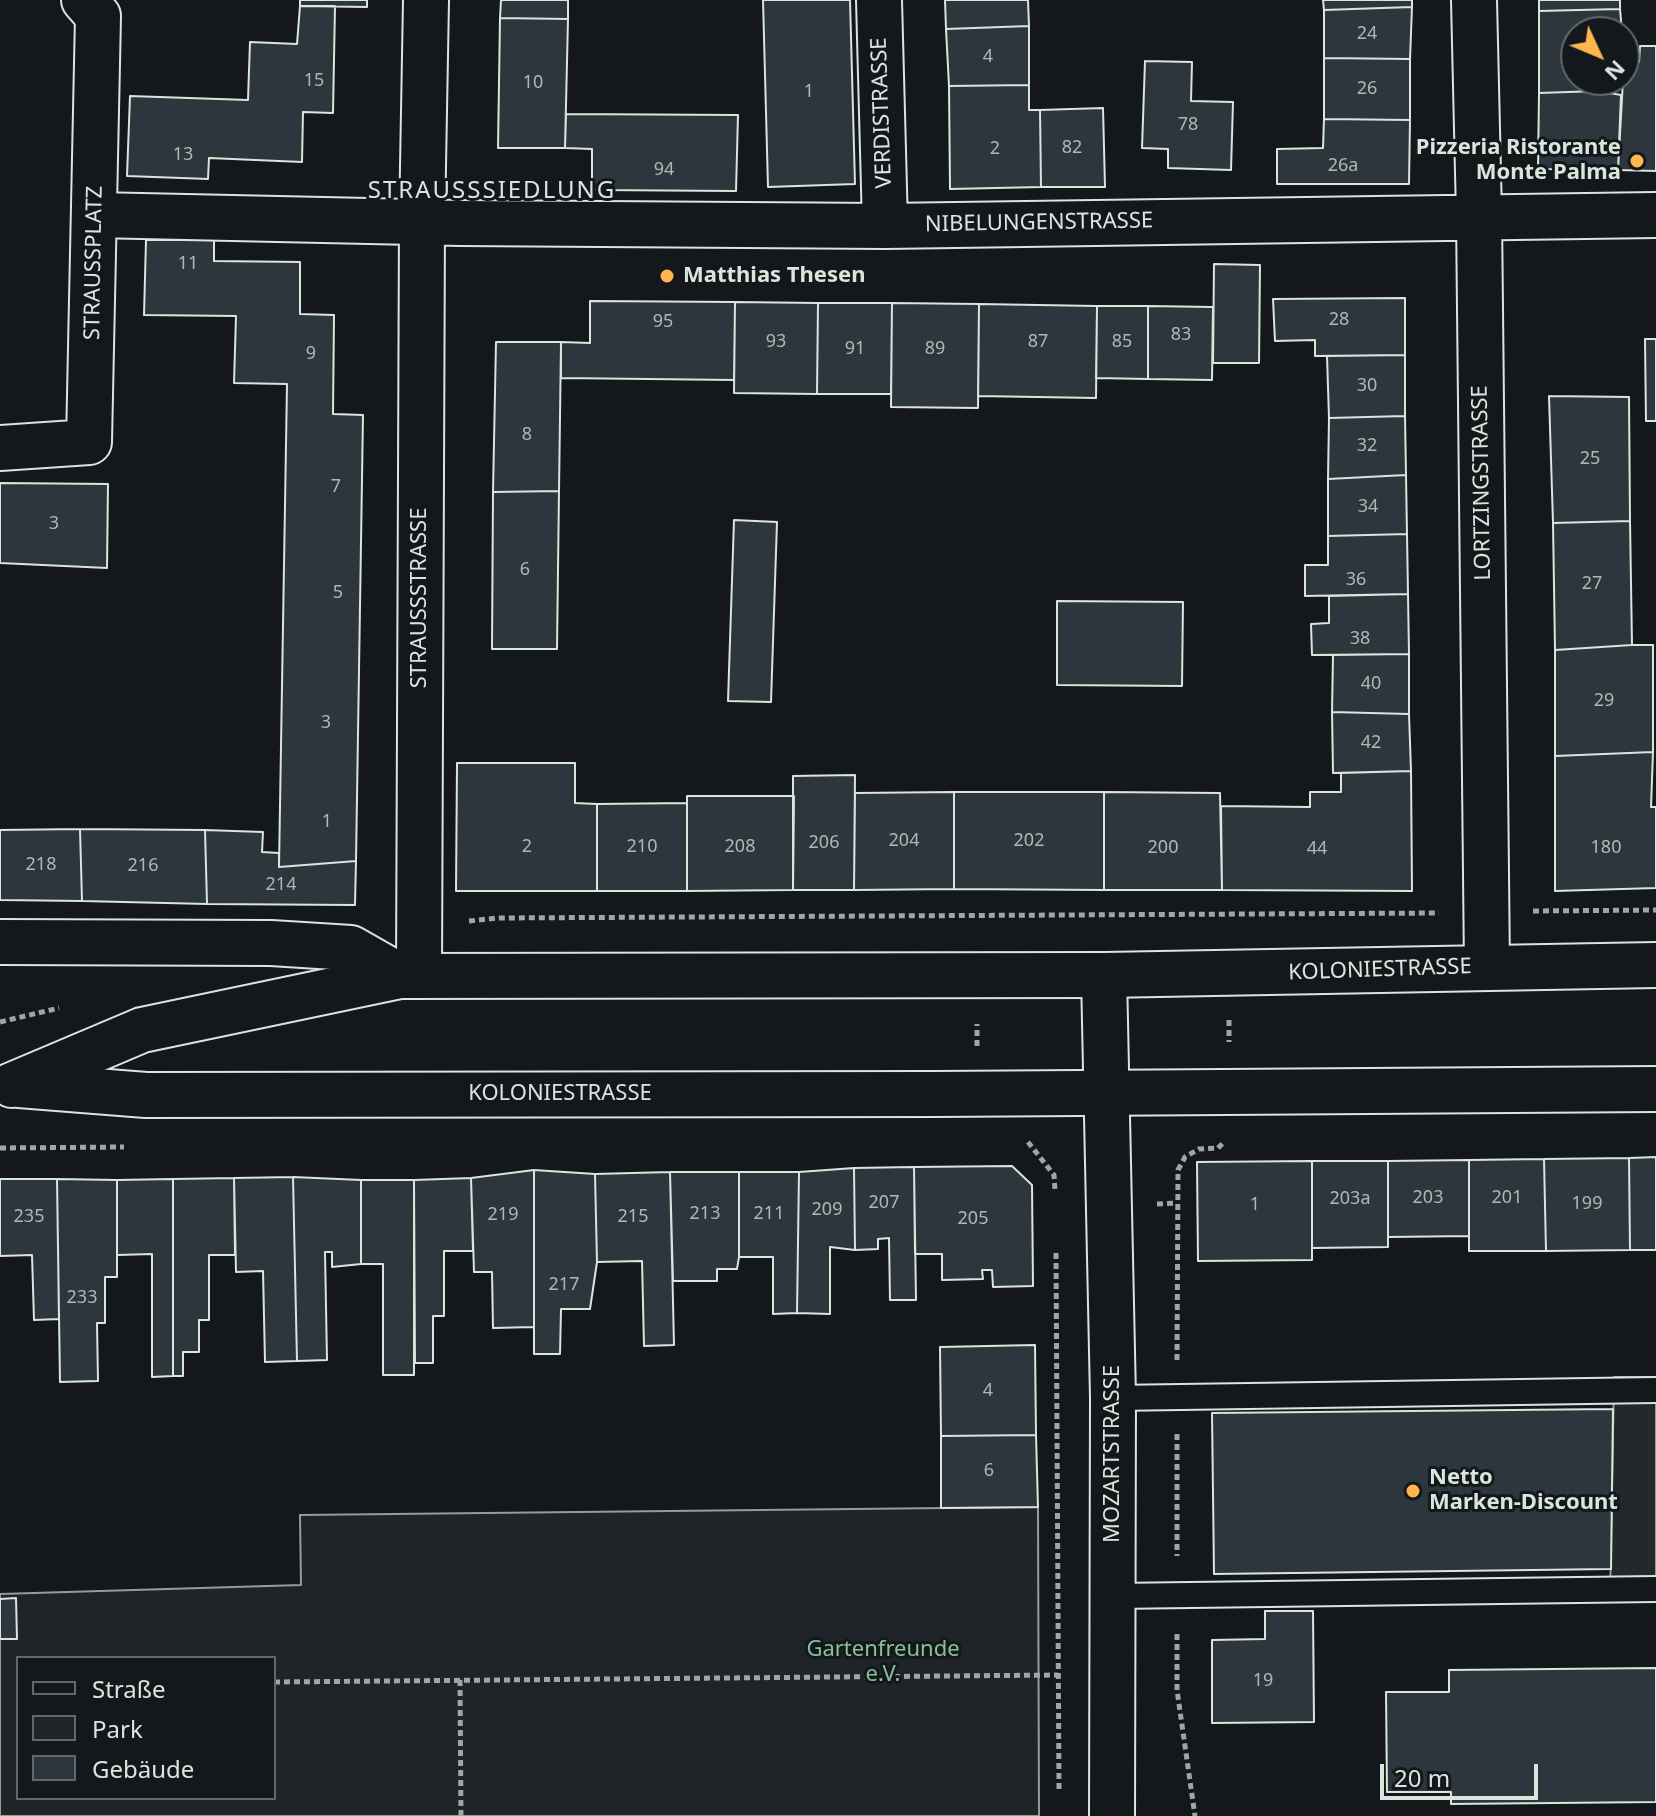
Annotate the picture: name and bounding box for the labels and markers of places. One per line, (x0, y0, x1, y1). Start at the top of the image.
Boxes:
place label: Pizzeria Ristorante Monte Palma (1416, 135, 1621, 186)
marker: Pizzeria Ristorante Monte Palma (1628, 152, 1646, 170)
place label: Matthias Thesen (683, 263, 865, 289)
marker: Matthias Thesen (658, 267, 676, 285)
place label: Netto Marken-Discount (1429, 1465, 1618, 1516)
marker: Netto Marken-Discount (1404, 1482, 1422, 1500)

